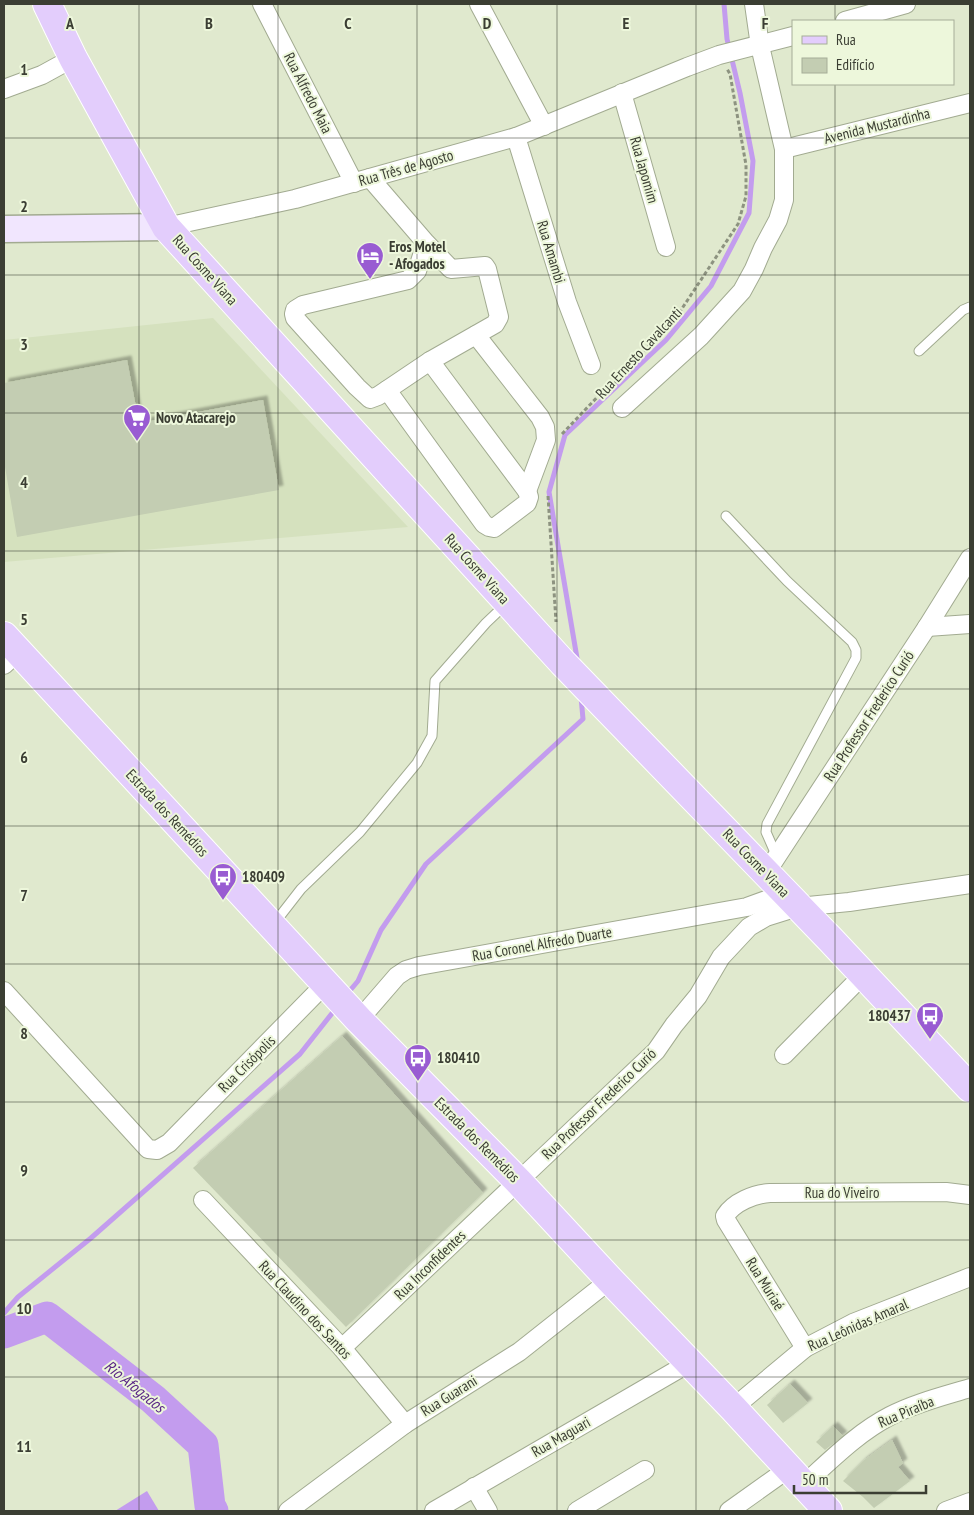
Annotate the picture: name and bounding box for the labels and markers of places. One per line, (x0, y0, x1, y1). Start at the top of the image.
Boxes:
place label: Eros Motel - Afogados (389, 237, 446, 273)
hotel icon: Eros Motel - Afogados (355, 241, 385, 280)
supermarket icon: Novo Atacarejo (122, 403, 152, 442)
place label: Novo Atacarejo (156, 408, 236, 427)
bus stop icon: 180409 (208, 862, 238, 901)
place label: 180409 (242, 867, 285, 886)
bus stop icon: 180437 (915, 1001, 945, 1040)
place label: 180437 (868, 1006, 911, 1025)
bus stop icon: 180410 (403, 1043, 433, 1082)
place label: 180410 (437, 1048, 480, 1067)

